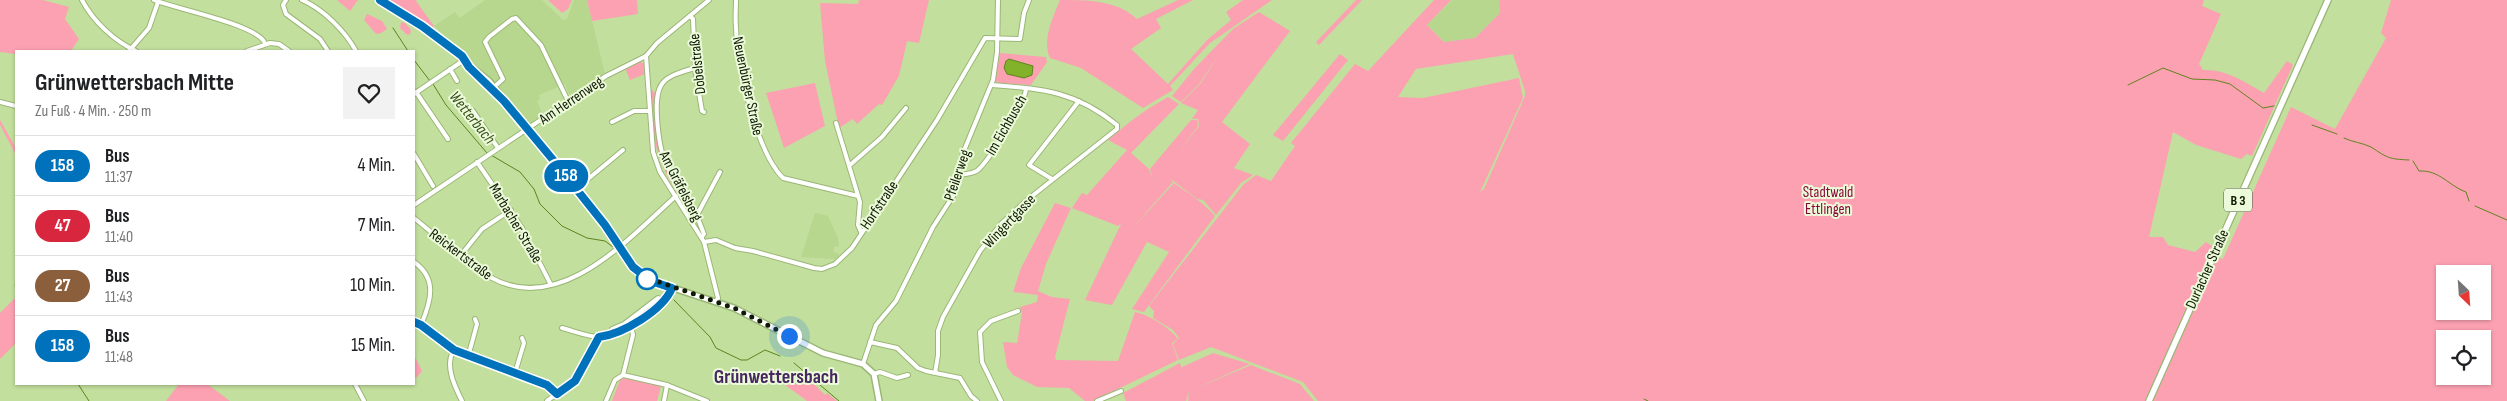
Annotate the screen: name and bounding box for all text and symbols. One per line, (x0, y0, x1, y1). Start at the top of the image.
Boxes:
street label: Dobelstraße (685, 33, 710, 95)
street label: Neuenbürger Straße (728, 35, 767, 137)
button: heart (343, 67, 395, 119)
text: Grünwettersbach Mitte (35, 68, 234, 97)
street label: Am Herrenweg (535, 72, 607, 129)
water label: Wetterbach (445, 88, 499, 148)
street label: Im Eichbusch (982, 92, 1031, 159)
text: Zu Fuß · 4 Min. · 250 m (35, 102, 151, 121)
text: Bus (105, 145, 130, 168)
street label: Am Gräfelsberg (654, 147, 706, 225)
street label: Pfeilerweg (940, 147, 975, 203)
text: 4 Min. (357, 154, 395, 177)
text: 158 (51, 155, 74, 176)
line badge: 158 (537, 160, 595, 192)
text: 158 (554, 165, 578, 186)
text: 11:37 (105, 168, 132, 187)
street label: Horfstraße (856, 177, 903, 233)
street label: Marbacher Straße (484, 180, 547, 266)
park label: Stadtwald Ettlingen (1803, 183, 1853, 219)
road number: B 3 (2224, 188, 2252, 212)
street label: Wingertgasse (979, 190, 1040, 252)
text: Bus (105, 205, 130, 228)
text: 7 Min. (358, 214, 395, 237)
text: 47 (55, 215, 71, 236)
street label: Reickertstraße (425, 224, 496, 284)
street label: Durlacher Straße (2182, 227, 2233, 312)
text: 11:40 (105, 228, 133, 247)
text: Bus (105, 265, 130, 288)
north arrow (2436, 265, 2491, 320)
map controls (2436, 265, 2491, 385)
unlabelled marker (636, 268, 658, 290)
text: 10 Min. (350, 274, 395, 297)
text: 27 (55, 275, 70, 296)
text: 11:43 (105, 288, 133, 307)
your location (777, 324, 802, 349)
text: Bus (105, 325, 130, 348)
button: locate (2436, 330, 2491, 385)
text: 15 Min. (351, 334, 395, 357)
text: 158 (51, 335, 74, 356)
text: 11:48 (105, 348, 133, 367)
district label: Grünwettersbach (714, 365, 838, 389)

